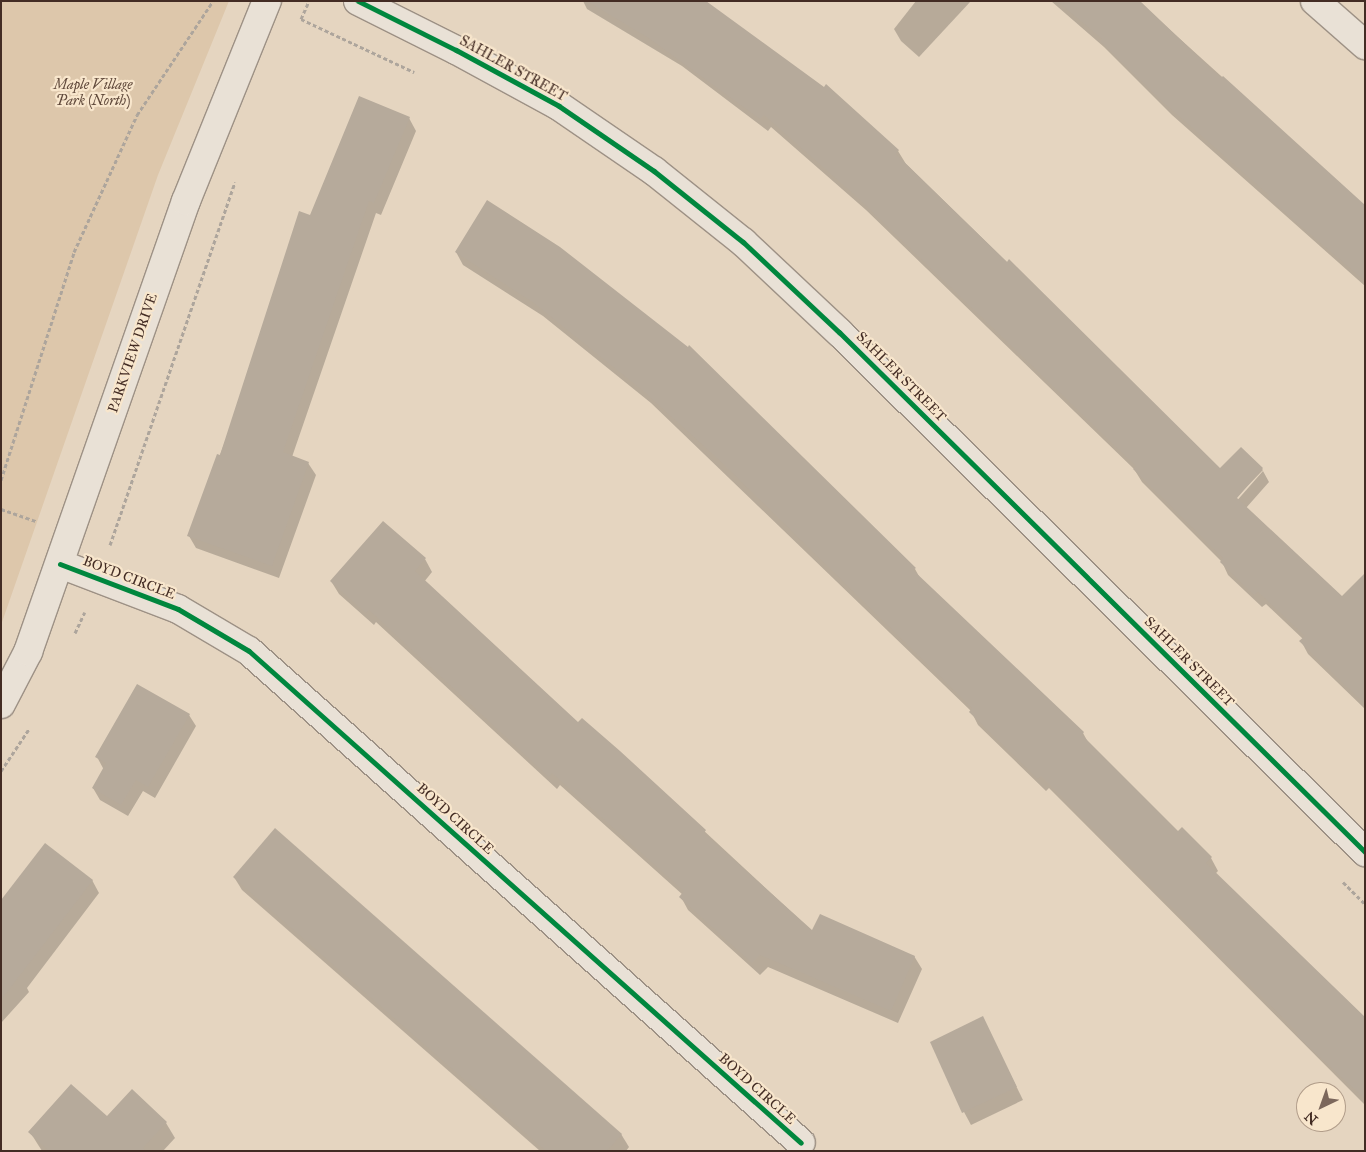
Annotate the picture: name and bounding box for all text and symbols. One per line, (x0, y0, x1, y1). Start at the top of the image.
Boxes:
street label: SAHLER STREET (456, 33, 570, 105)
park label: Maple Village Park (North) (54, 77, 132, 110)
street label: PARKVIEW DRIVE (105, 291, 161, 415)
street label: SAHLER STREET (853, 329, 949, 425)
street label: BOYD CIRCLE (80, 553, 178, 603)
street label: SAHLER STREET (1141, 614, 1237, 710)
street label: BOYD CIRCLE (413, 780, 497, 858)
street label: BOYD CIRCLE (715, 1050, 799, 1128)
north arrow (1296, 1082, 1346, 1132)
text: N (1301, 1107, 1321, 1128)

